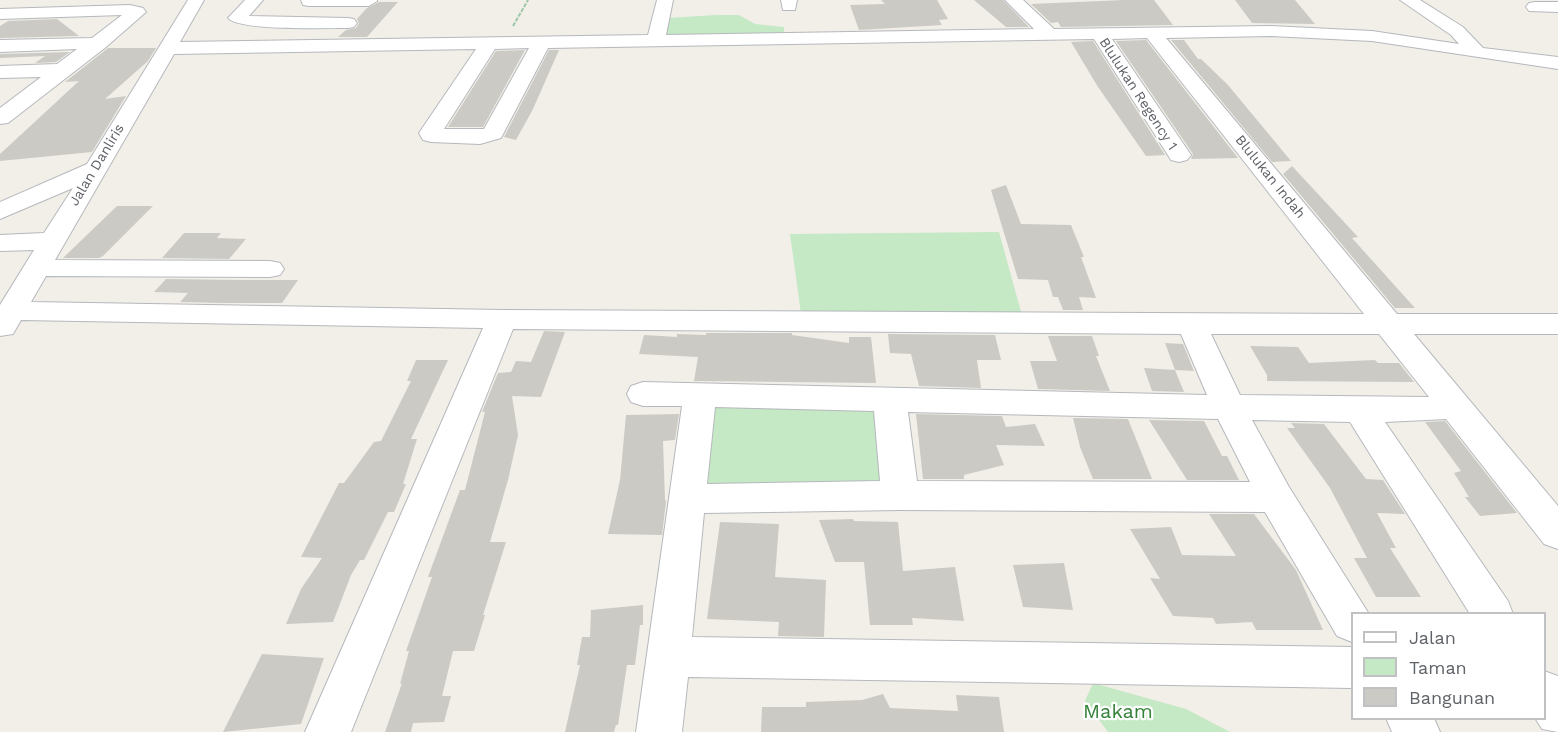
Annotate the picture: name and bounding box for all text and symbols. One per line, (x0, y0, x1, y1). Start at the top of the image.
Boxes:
street label: Blulukan Regency 1 (1095, 35, 1181, 153)
street label: Jalan Danliris (66, 121, 128, 209)
street label: Blulukan Indah (1231, 132, 1309, 222)
legend (1351, 612, 1546, 720)
text: Jalan (1409, 627, 1456, 648)
text: Taman (1409, 657, 1467, 678)
text: Bangunan (1409, 687, 1495, 708)
park label: Makam (1083, 700, 1153, 724)

